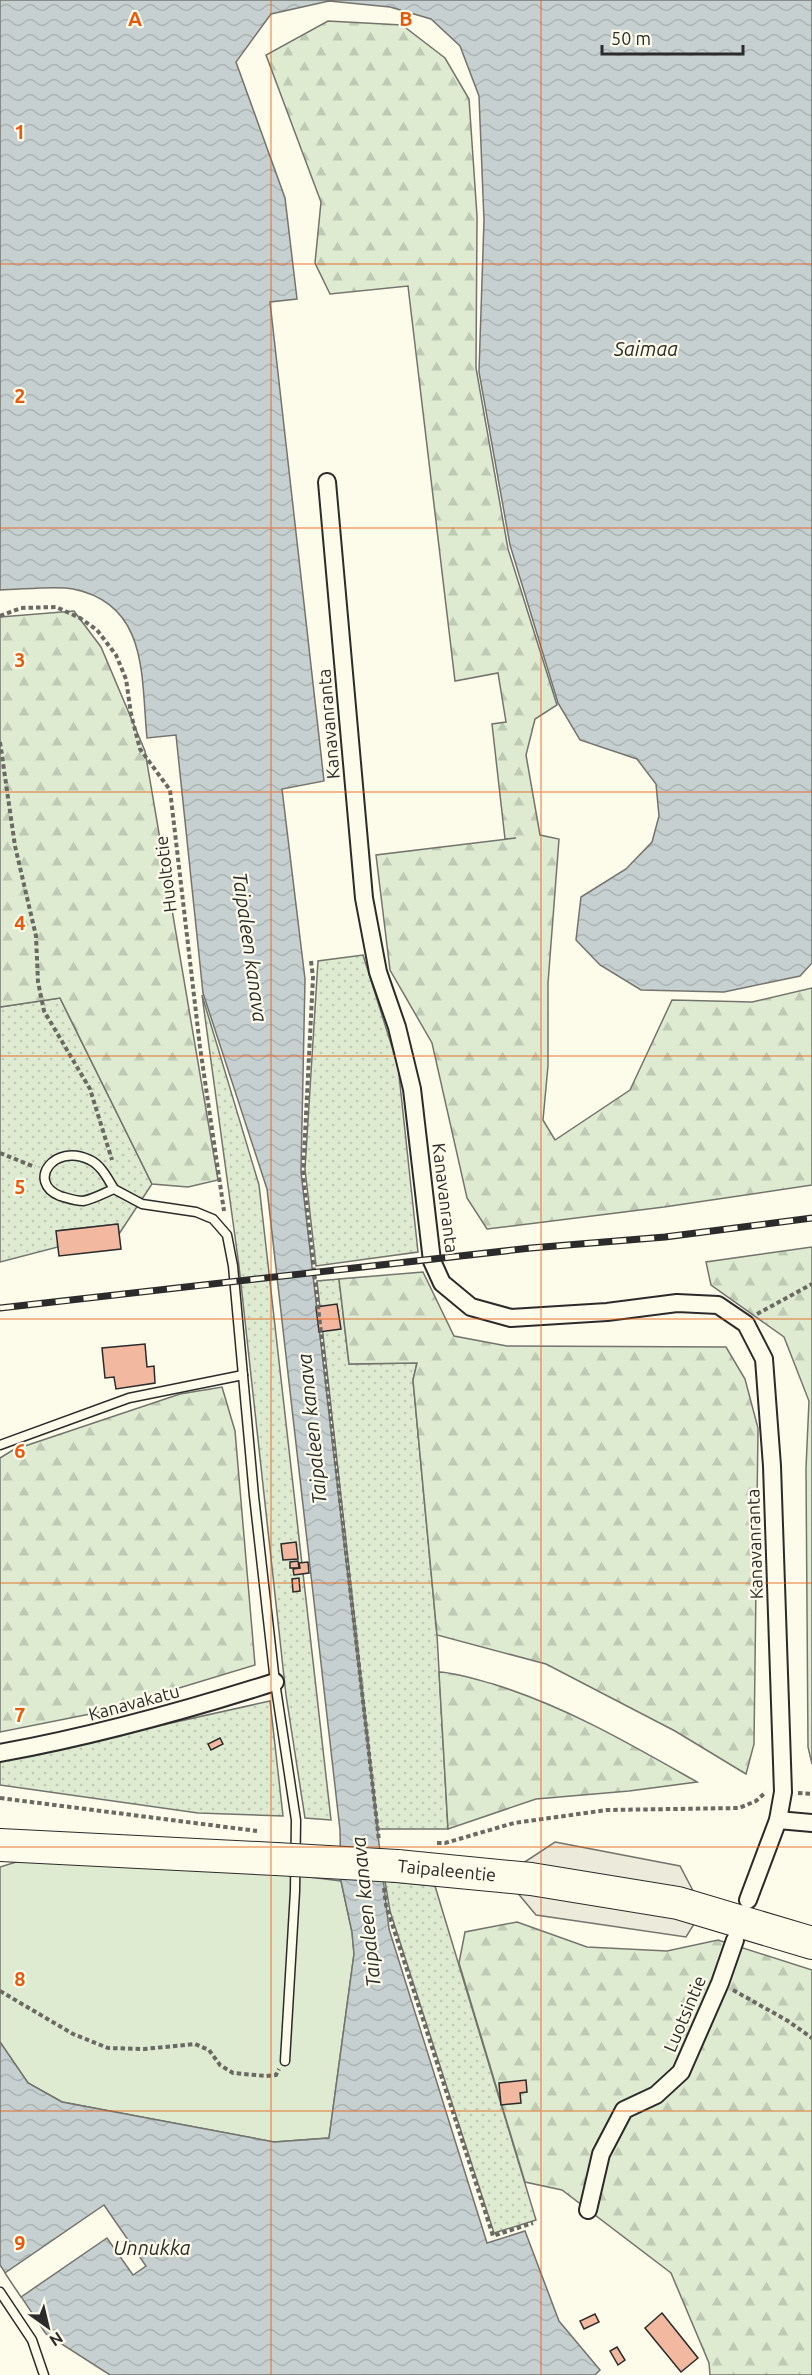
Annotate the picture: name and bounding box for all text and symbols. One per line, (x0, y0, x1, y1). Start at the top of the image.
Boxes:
text: A (128, 7, 142, 30)
text: B (399, 7, 413, 30)
scale bar (602, 18, 743, 56)
text: 50 m (611, 28, 651, 48)
text: 1 (14, 120, 26, 143)
water label: Saimaa (613, 337, 678, 360)
text: 2 (14, 384, 26, 407)
text: 3 (14, 648, 26, 671)
street label: Kanavanranta (313, 668, 343, 780)
street label: Huoltotie (150, 835, 180, 914)
water label: Taipaleen kanava (229, 870, 272, 1024)
text: 4 (14, 911, 26, 934)
street label: Kanavanranta (429, 1142, 463, 1254)
text: 5 (14, 1175, 26, 1198)
water label: Taipaleen kanava (292, 1352, 331, 1505)
text: 6 (14, 1439, 26, 1462)
street label: Kanavanranta (742, 1488, 766, 1600)
street label: Kanavakatu (86, 1680, 181, 1724)
text: 7 (14, 1703, 26, 1726)
water label: Taipaleen kanava (346, 1835, 385, 1988)
street label: Taipaleentie (397, 1855, 497, 1885)
text: 8 (14, 1967, 26, 1990)
street label: Luotsintie (659, 1972, 709, 2055)
text: 9 (14, 2231, 26, 2254)
water label: Unnukka (113, 2236, 191, 2259)
north arrow (18, 2297, 78, 2357)
text: N (46, 2329, 66, 2350)

